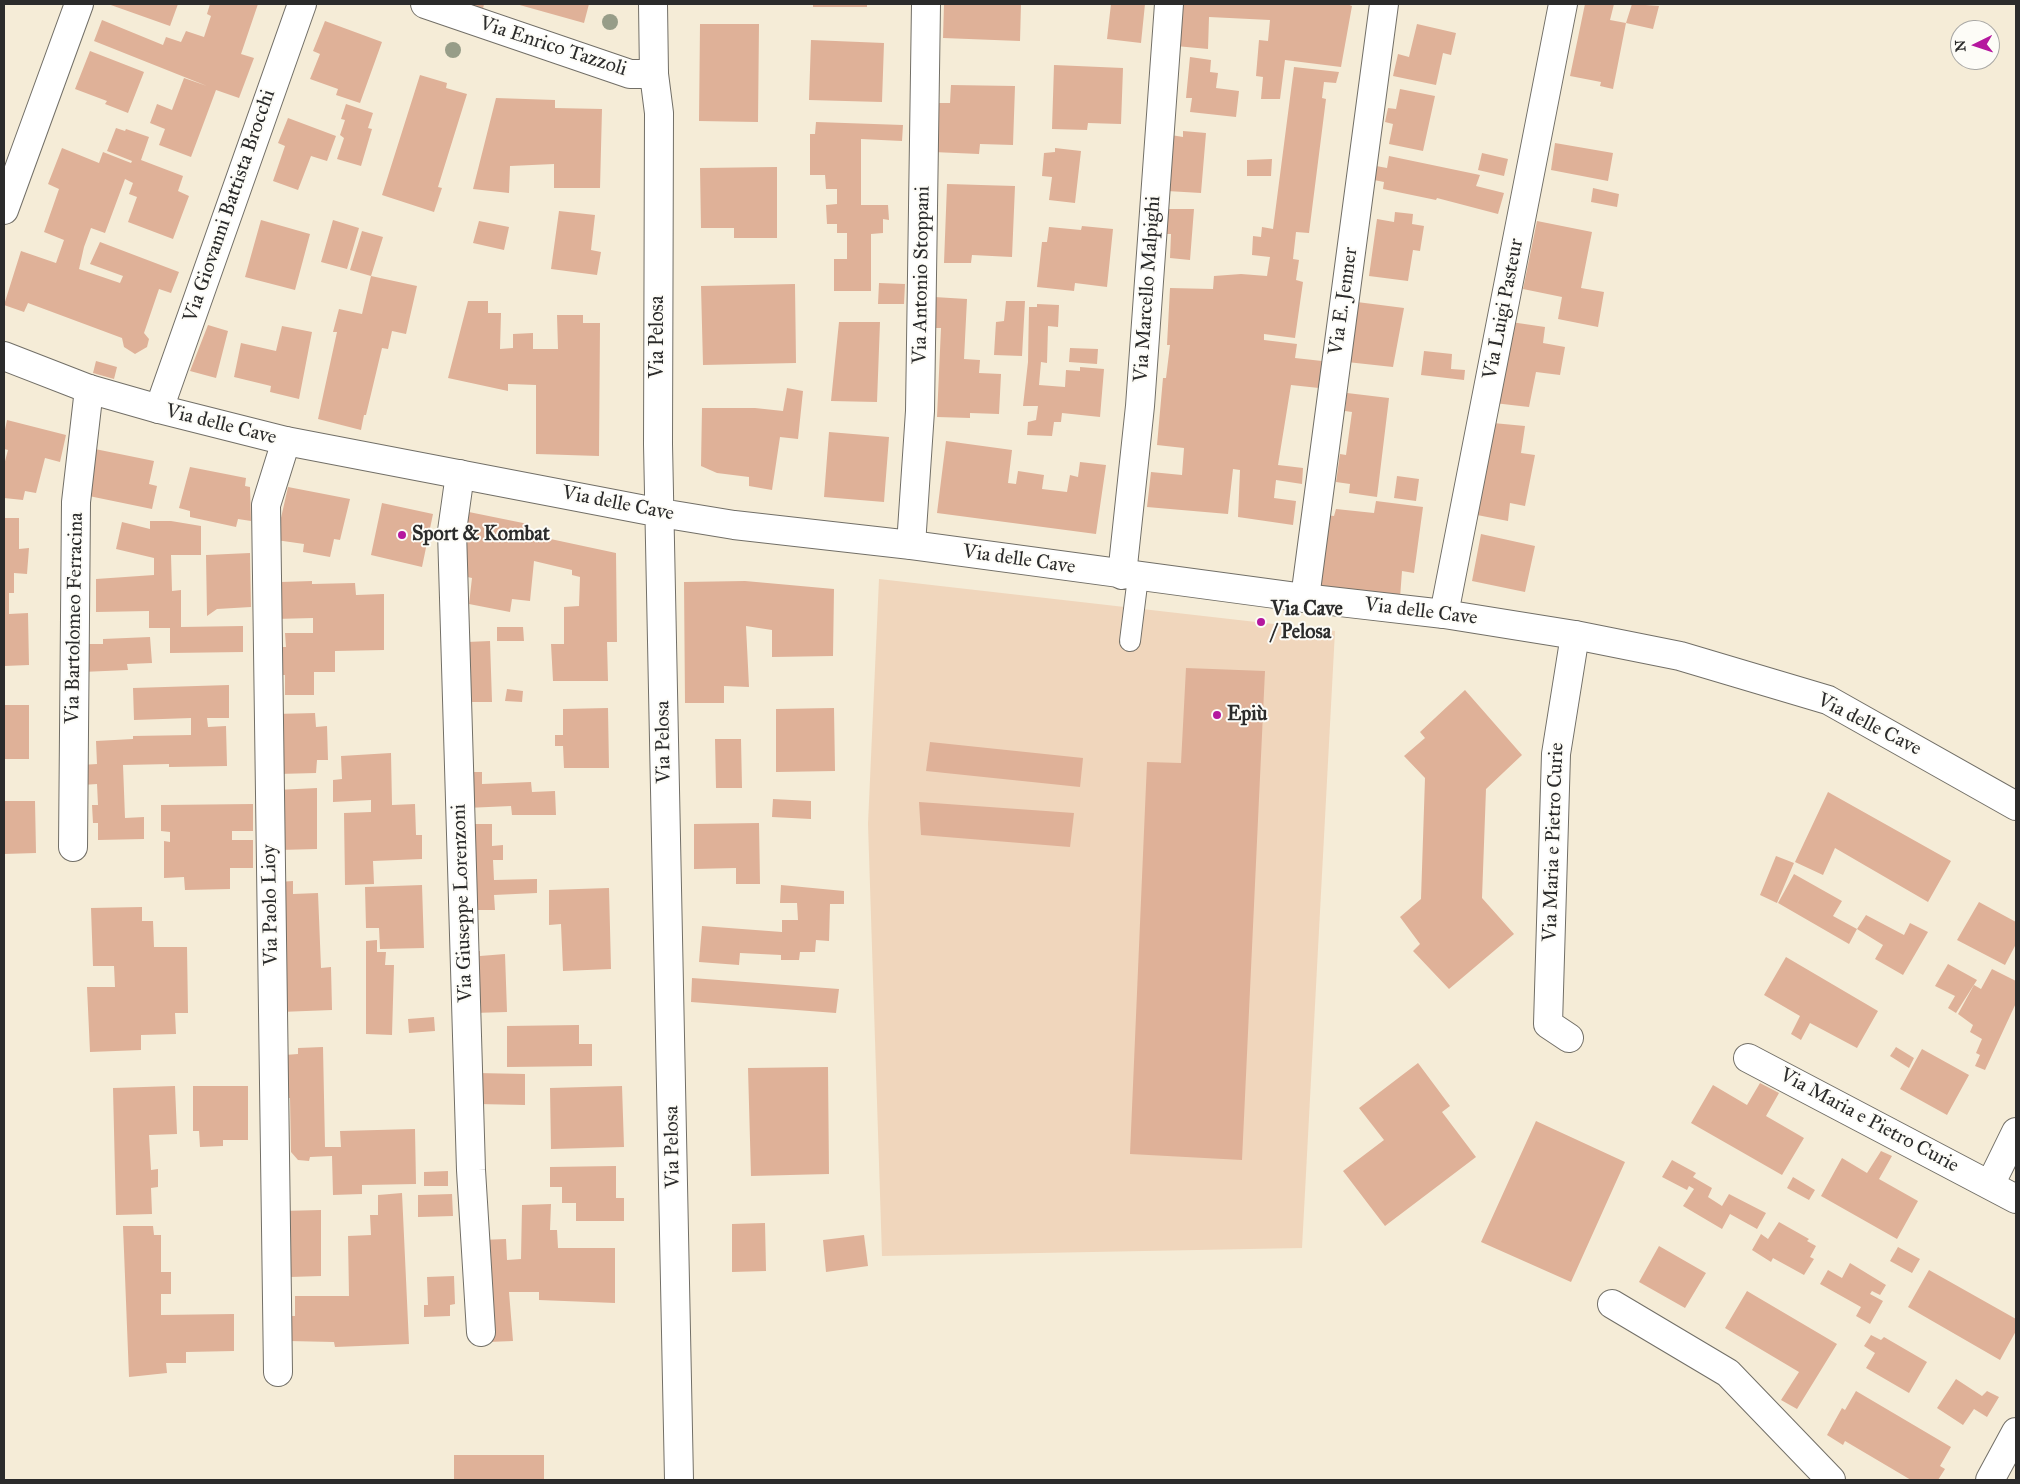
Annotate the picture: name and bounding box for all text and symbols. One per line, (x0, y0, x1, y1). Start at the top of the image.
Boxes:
street label: Via Enrico Tazzoli (476, 12, 630, 82)
north arrow (1950, 20, 2000, 70)
text: N (1952, 39, 1969, 53)
street label: Via Giovanni Battista Brocchi (179, 87, 281, 325)
street label: Via Antonio Stoppani (908, 186, 936, 364)
street label: Via Marcello Malpighi (1130, 195, 1166, 383)
street label: Via Luigi Pasteur (1479, 237, 1529, 381)
street label: Via E. Jenner (1325, 246, 1363, 356)
street label: Via Pelosa (646, 296, 670, 378)
street label: Via delle Cave (163, 400, 279, 450)
street label: Via delle Cave (560, 481, 676, 527)
street label: Via Bartolomeo Ferracina (61, 512, 89, 724)
place label: Sport & Kombat (412, 523, 550, 547)
marker: Sport & Kombat (396, 529, 408, 541)
street label: Via delle Cave (961, 540, 1077, 580)
street label: Via delle Cave (1363, 593, 1479, 631)
place label: Via Cave / Pelosa (1271, 598, 1343, 645)
marker: Via Cave / Pelosa (1255, 616, 1267, 628)
street label: Via delle Cave (1813, 689, 1925, 761)
street label: Via Pelosa (651, 700, 677, 784)
place label: Epiù (1227, 703, 1267, 727)
marker: Epiù (1211, 709, 1223, 721)
street label: Via Maria e Pietro Curie (1539, 742, 1569, 942)
street label: Via Giuseppe Lorenzoni (448, 803, 478, 1003)
street label: Via Paolo Lioy (258, 844, 284, 966)
street label: Via Maria e Pietro Curie (1775, 1064, 1963, 1178)
street label: Via Pelosa (660, 1105, 686, 1189)

